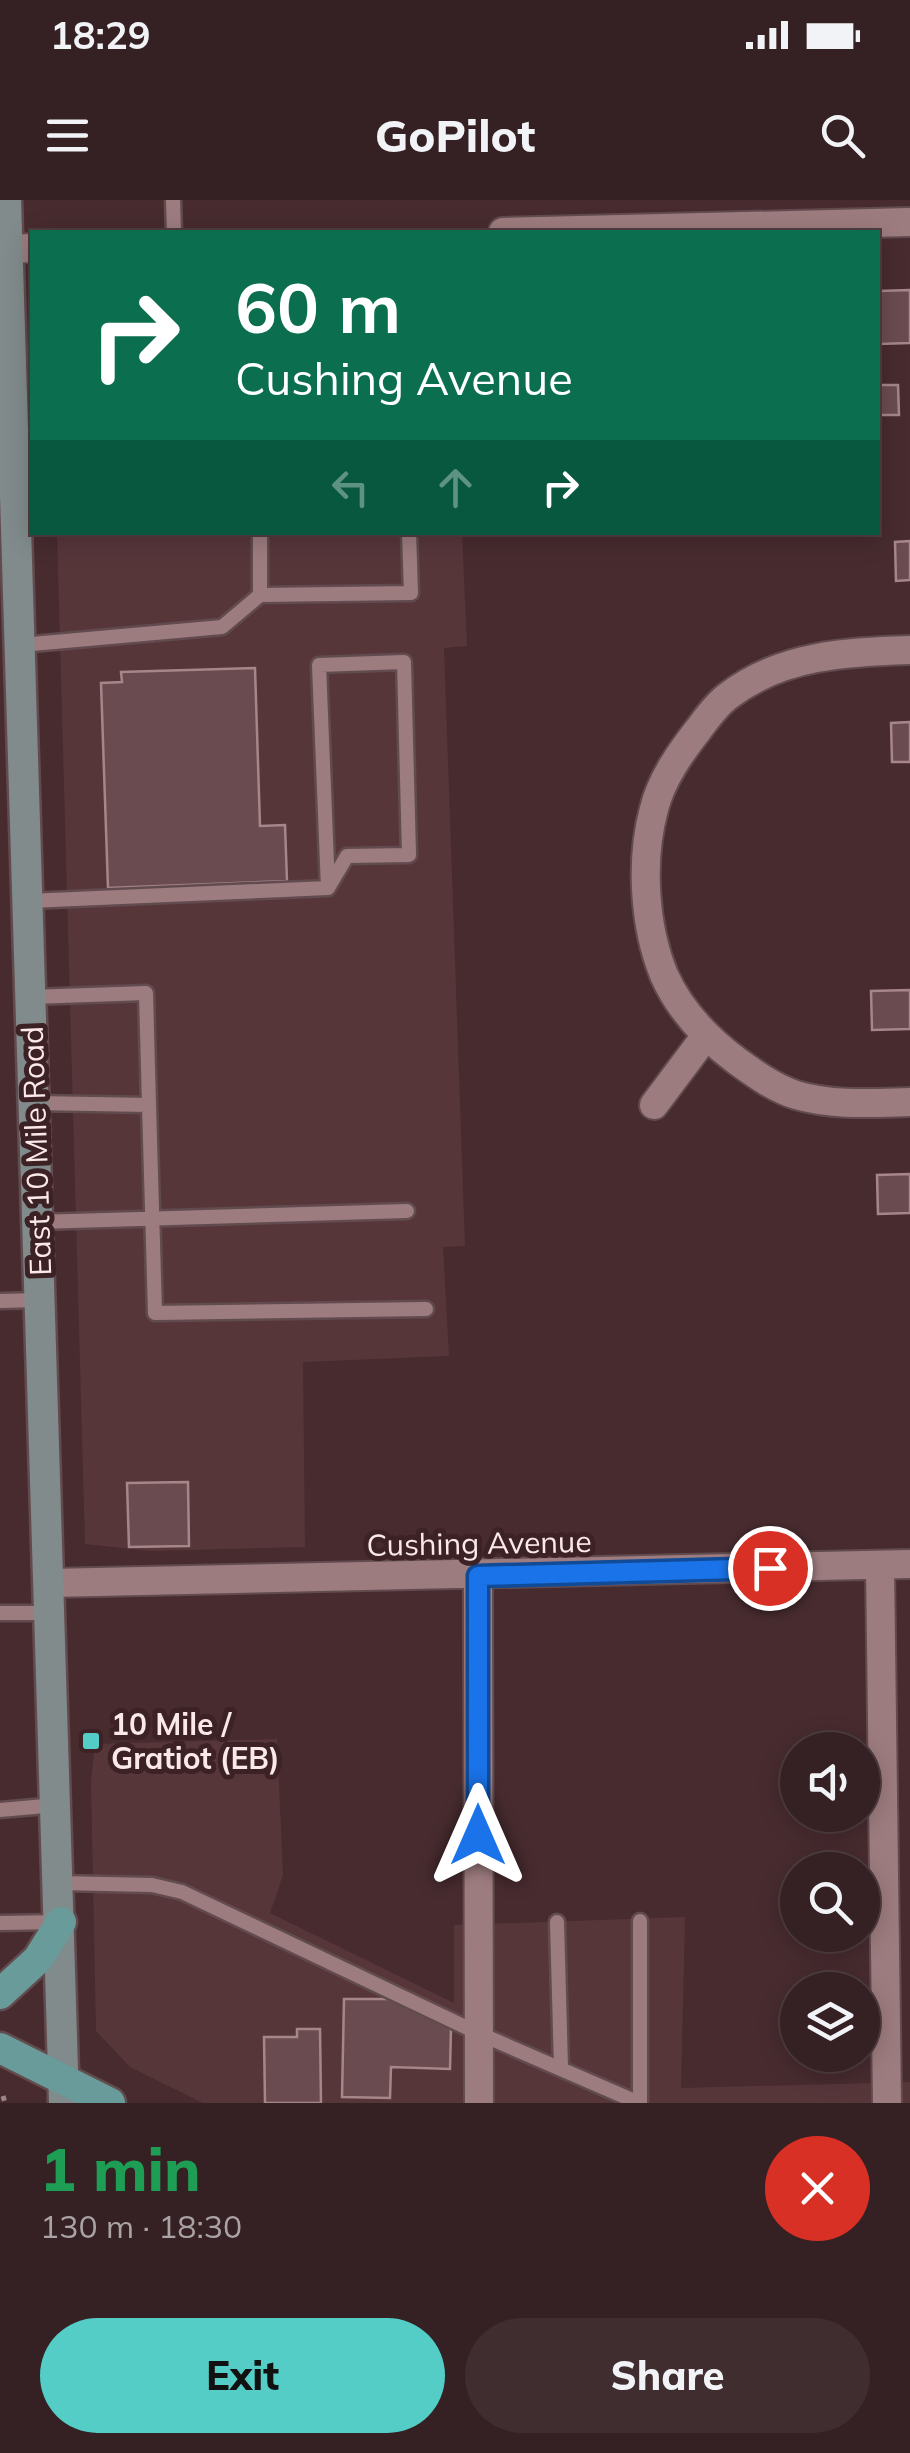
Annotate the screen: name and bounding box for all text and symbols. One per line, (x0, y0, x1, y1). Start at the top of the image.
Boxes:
text: 18:29 (50, 11, 151, 59)
text: GoPilot (375, 107, 535, 163)
icon: menu (40, 108, 95, 163)
icon: search (815, 108, 870, 163)
text: 60 m (235, 263, 401, 351)
icon: right (70, 270, 200, 400)
text: Cushing Avenue (235, 350, 573, 406)
icon: left (323, 460, 378, 515)
icon: ahead (428, 460, 483, 515)
icon: right (533, 460, 588, 515)
street label: East 10 Mile Road (13, 1025, 59, 1277)
street label: Cushing Avenue (366, 1522, 592, 1564)
pin (728, 1526, 813, 1611)
icon: arrive (743, 1541, 798, 1596)
place label: 10 Mile / Gratiot (EB) (111, 1705, 280, 1777)
marker: 10 Mile / Gratiot (EB) (80, 1730, 102, 1752)
map controls (780, 1732, 880, 2072)
button: sound (780, 1732, 880, 1832)
position arrow (426, 1783, 530, 1887)
button: search (780, 1852, 880, 1952)
button: layers (780, 1972, 880, 2072)
text: 1 min (40, 2131, 201, 2206)
button: close (765, 2136, 870, 2241)
text: 130 m · 18:30 (40, 2206, 242, 2246)
button: Exit (40, 2318, 445, 2433)
button: Share (465, 2318, 870, 2433)

